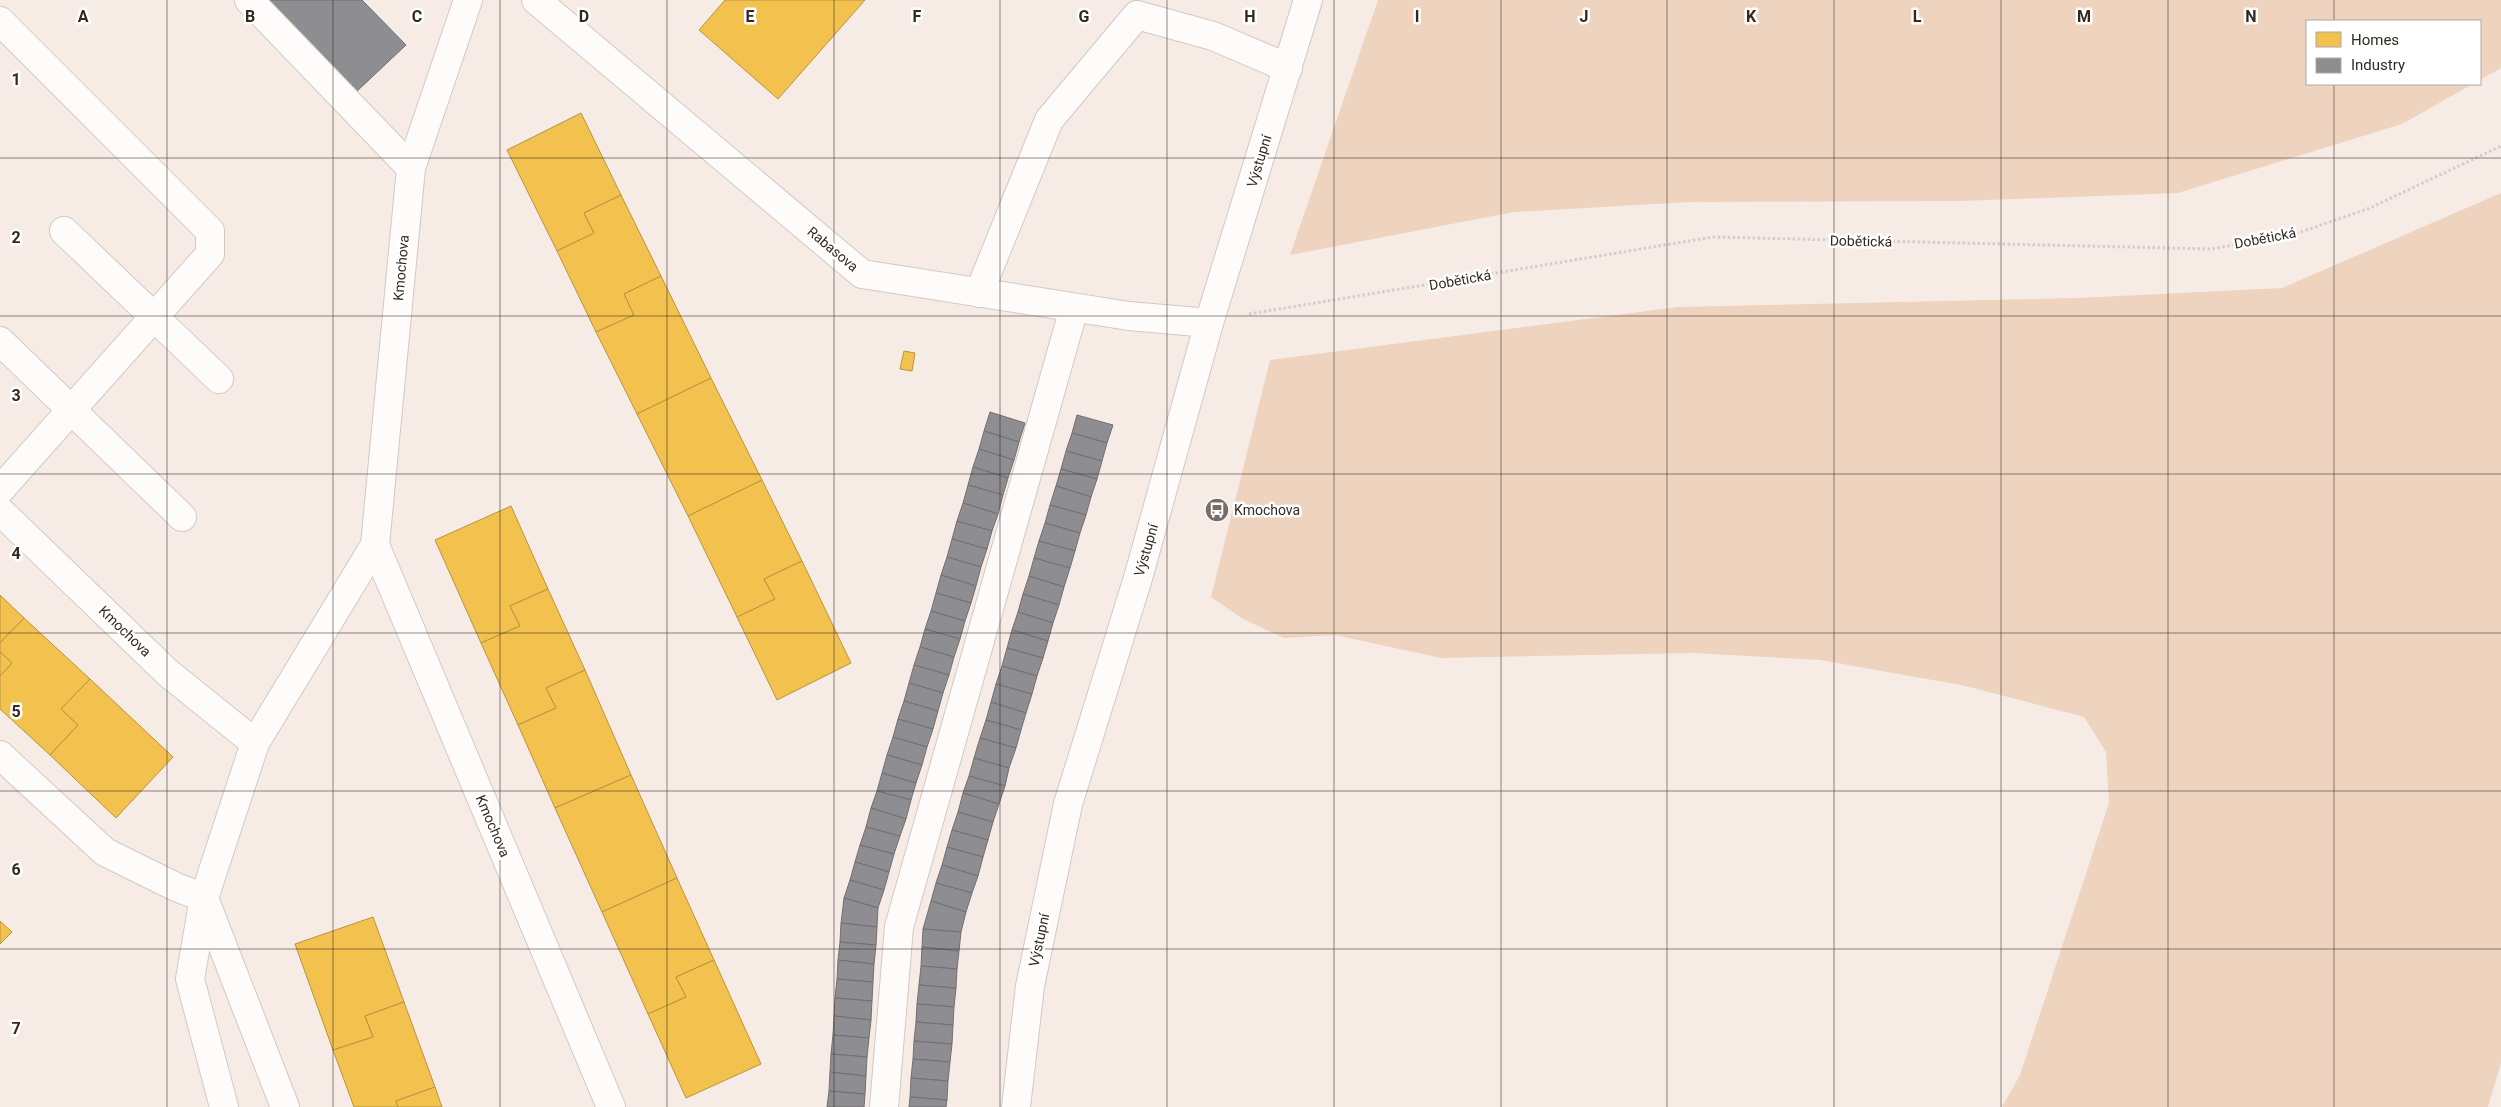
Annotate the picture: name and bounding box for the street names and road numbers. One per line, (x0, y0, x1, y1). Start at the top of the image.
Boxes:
street label: Výstupní (1243, 132, 1275, 189)
street label: Rabasova (804, 223, 862, 275)
street label: Dobětická (2233, 224, 2297, 252)
street label: Dobětická (1830, 232, 1892, 250)
street label: Kmochova (390, 234, 412, 302)
street label: Dobětická (1428, 267, 1492, 293)
street label: Výstupní (1131, 521, 1161, 578)
street label: Kmochova (96, 602, 154, 660)
street label: Kmochova (473, 792, 513, 860)
street label: Výstupní (1026, 911, 1053, 968)

